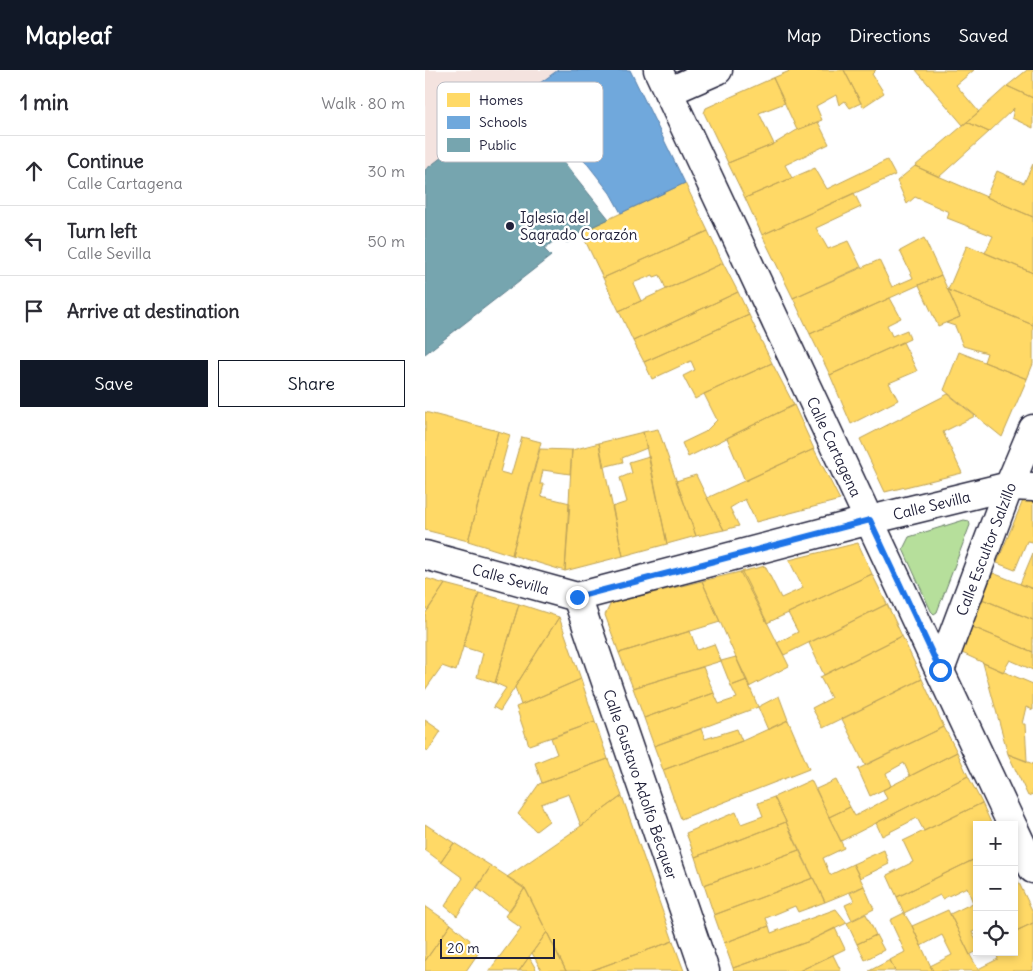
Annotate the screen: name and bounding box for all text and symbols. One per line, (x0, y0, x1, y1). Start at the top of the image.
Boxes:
text: Mapleaf (25, 20, 112, 50)
text: Map (786, 24, 821, 47)
text: Directions (849, 24, 931, 47)
text: Saved (959, 24, 1008, 47)
legend (437, 82, 603, 162)
text: 1 min (20, 89, 69, 116)
text: Homes (479, 91, 523, 109)
text: Walk · 80 m (321, 93, 405, 113)
text: Schools (479, 113, 527, 131)
text: Public (479, 136, 517, 154)
text: Continue (67, 149, 144, 173)
icon: ahead (20, 157, 48, 185)
text: 30 m (368, 161, 405, 181)
text: Calle Cartagena (67, 173, 183, 193)
place label: Iglesia del Sagrado Corazón (520, 208, 638, 244)
text: Turn left (67, 219, 137, 243)
marker: Iglesia del Sagrado Corazón (504, 220, 516, 232)
icon: left (20, 227, 48, 255)
text: 50 m (367, 231, 405, 251)
text: Calle Sevilla (67, 243, 151, 263)
icon: arrive (20, 297, 48, 325)
text: Arrive at destination (67, 299, 240, 323)
button: Save (20, 360, 208, 407)
button: Share (218, 360, 405, 407)
street label: Calle Cartagena (803, 393, 866, 500)
street label: Calle Escultor Salzillo (952, 480, 1020, 618)
street label: Calle Sevilla (891, 486, 973, 524)
street label: Calle Sevilla (470, 559, 552, 599)
route end (566, 586, 589, 609)
route start (929, 659, 952, 682)
street label: Calle Gustavo Adolfo Bécquer (600, 687, 682, 882)
map controls (973, 821, 1018, 956)
button: + (973, 821, 1018, 866)
button: − (973, 866, 1018, 911)
button: locate (973, 911, 1018, 956)
scale bar (440, 936, 555, 959)
text: 20 m (447, 939, 480, 957)

